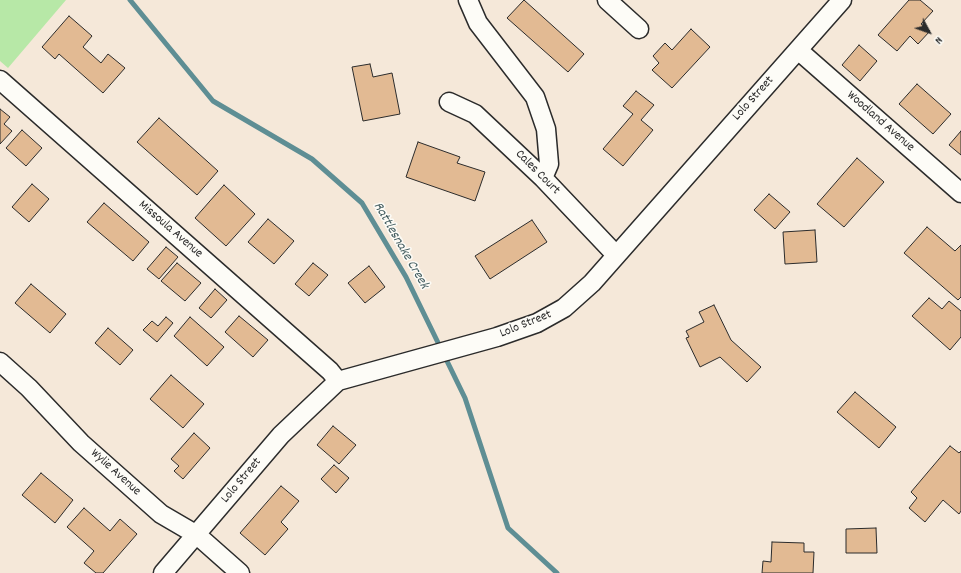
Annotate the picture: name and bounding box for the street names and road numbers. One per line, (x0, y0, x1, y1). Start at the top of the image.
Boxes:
street label: Lolo Street (730, 74, 778, 124)
street label: Woodland Avenue (843, 88, 917, 156)
street label: Cales Court (511, 147, 563, 199)
street label: Missoula Avenue (135, 198, 205, 262)
street label: Lolo Street (498, 308, 554, 342)
street label: Wylie Avenue (87, 446, 143, 500)
street label: Lolo Street (218, 455, 266, 507)

